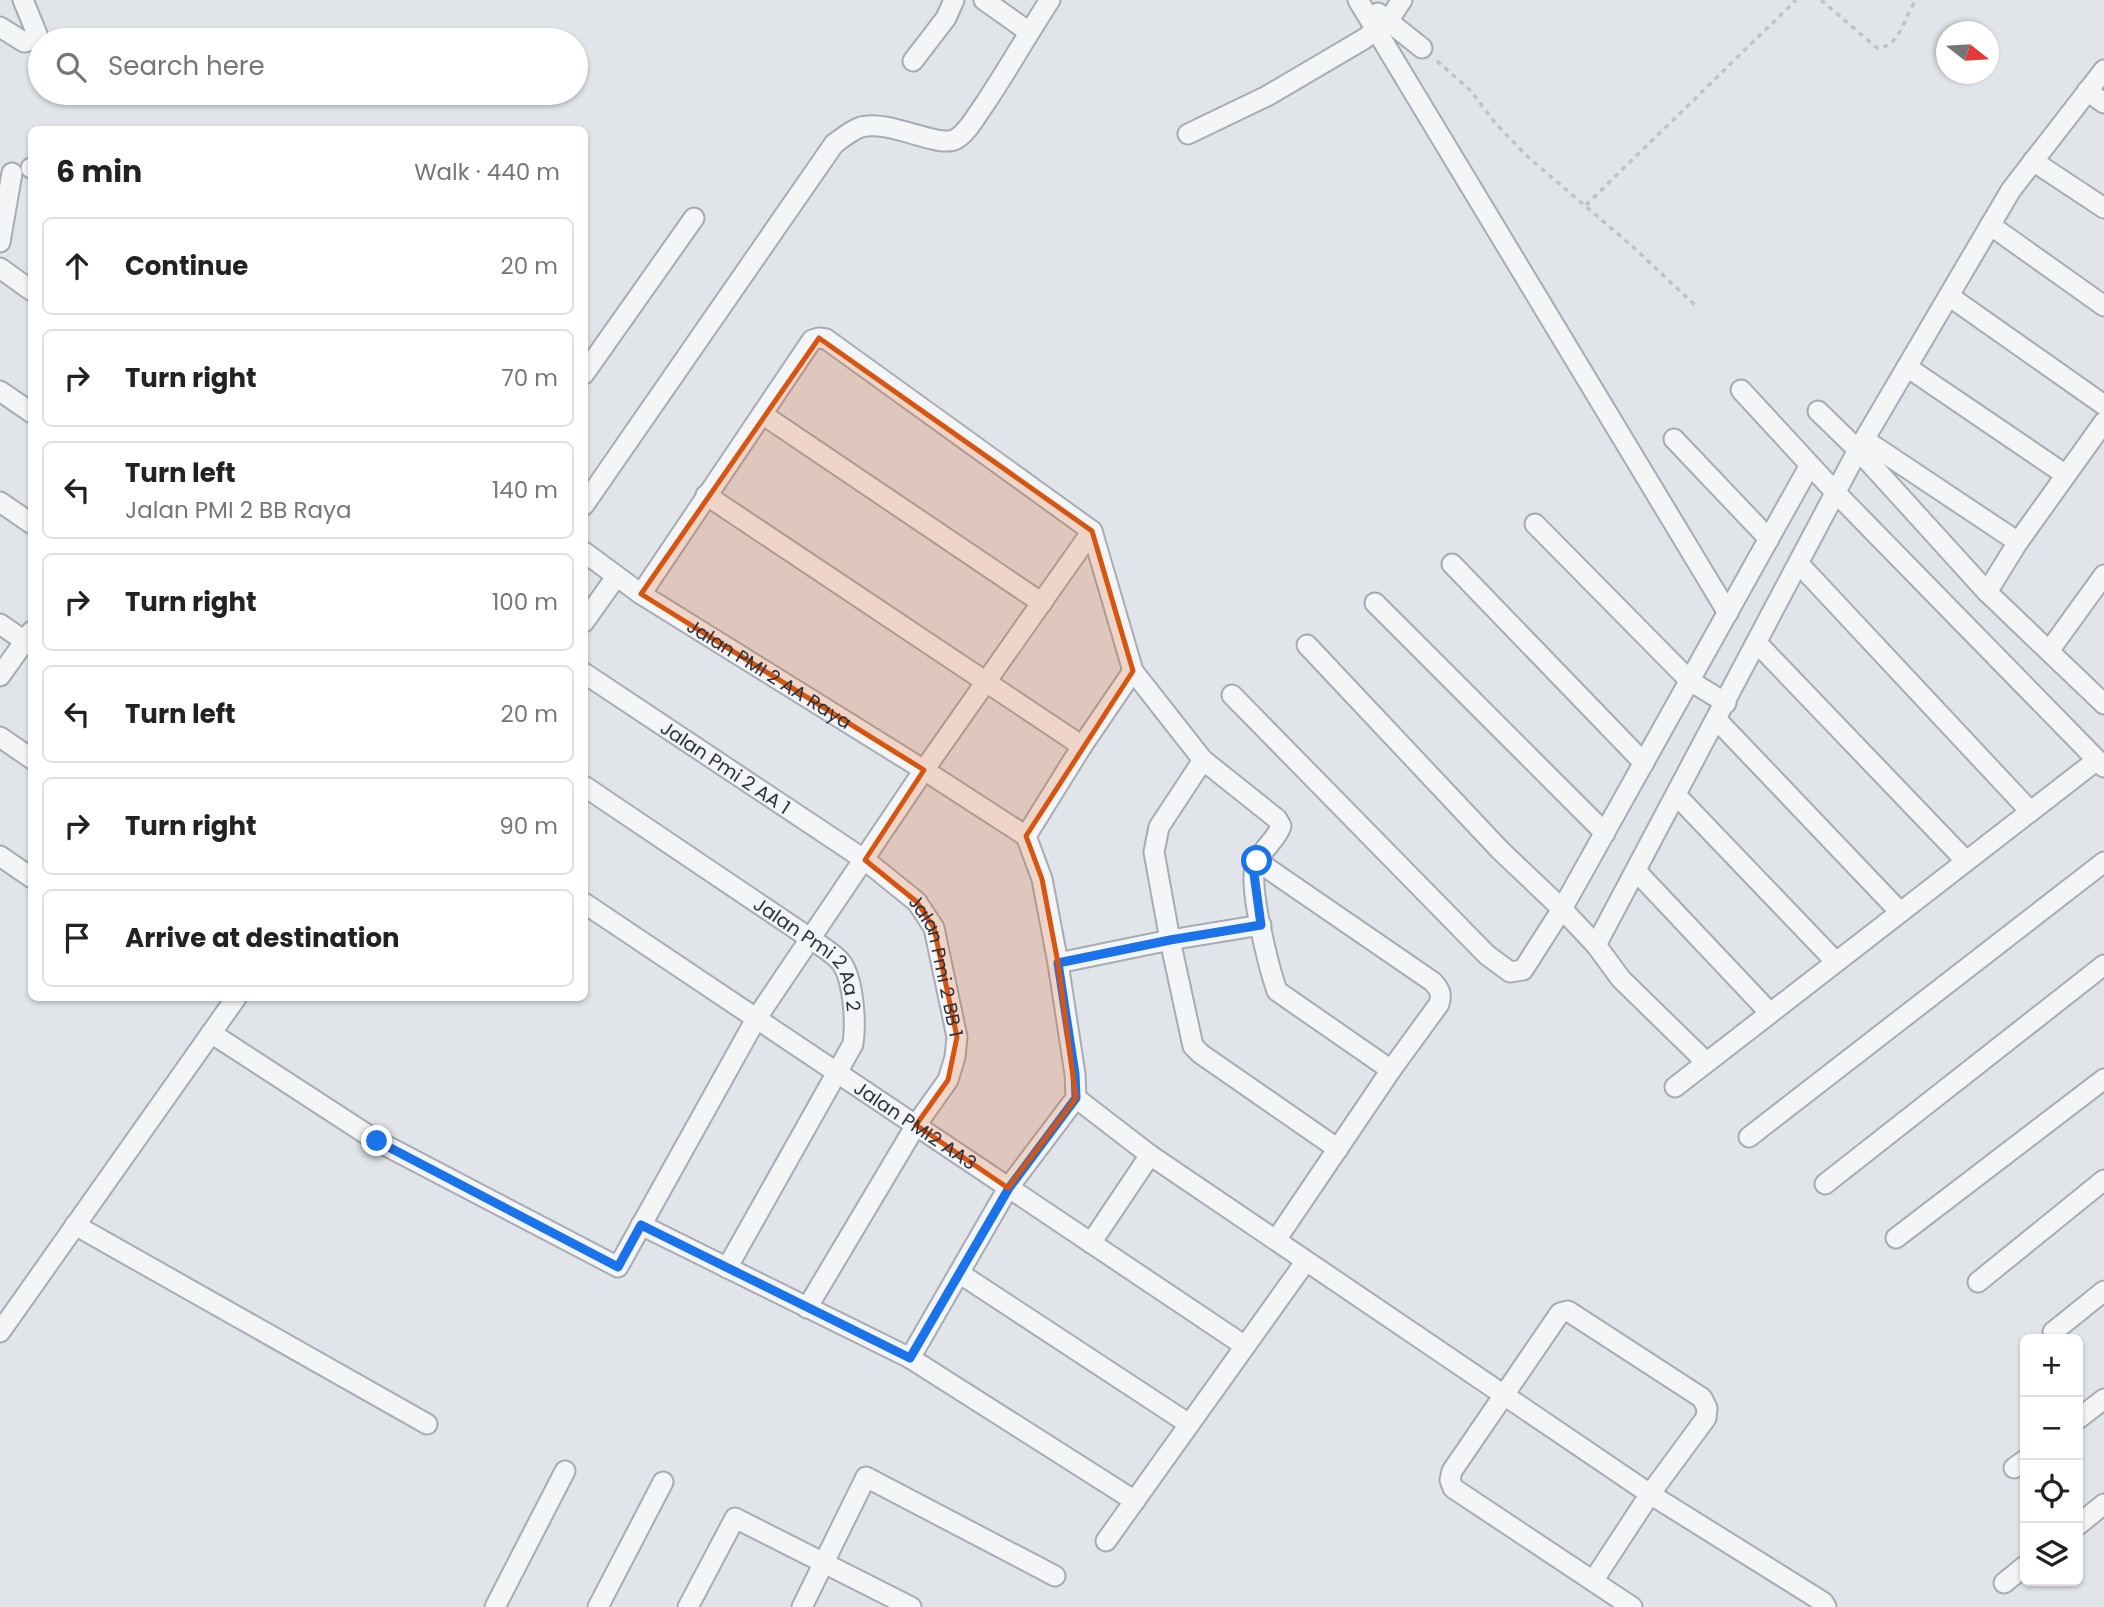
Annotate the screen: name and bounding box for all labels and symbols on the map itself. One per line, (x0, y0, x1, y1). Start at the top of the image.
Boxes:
north arrow (1936, 21, 1999, 84)
street label: Jalan PMI 2 AA Raya (682, 613, 857, 736)
street label: Jalan Pmi 2 AA 1 (655, 715, 796, 821)
route start (1241, 845, 1272, 876)
street label: Jalan Pmi 2 BB 1 (903, 888, 970, 1039)
street label: Jalan Pmi 2 Aa 2 (748, 891, 867, 1013)
street label: Jalan PMI2 AA3 (848, 1075, 982, 1176)
route end (361, 1125, 392, 1156)

